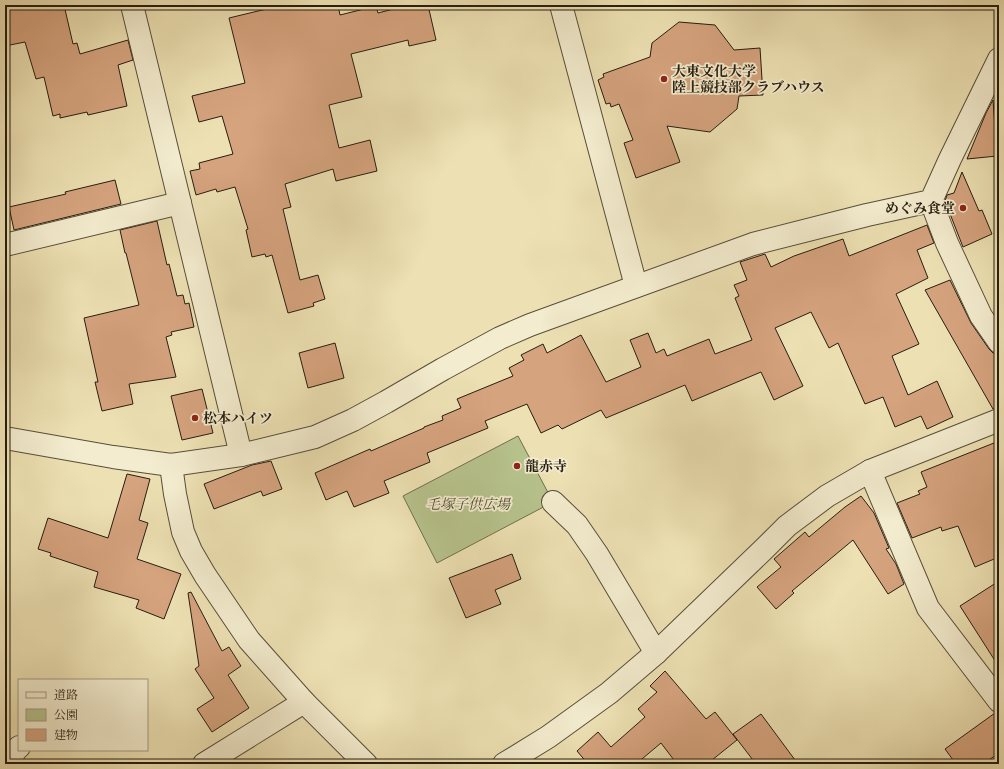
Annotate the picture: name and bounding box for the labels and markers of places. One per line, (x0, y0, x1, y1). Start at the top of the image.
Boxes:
place label: 大東文化大学 陸上競技部クラブハウス (672, 63, 824, 96)
marker: 大東文化大学 陸上競技部クラブハウス (659, 74, 669, 84)
place label: めぐみ食堂 (885, 200, 955, 217)
marker: めぐみ食堂 (958, 203, 968, 213)
place label: 松本ハイツ (203, 410, 273, 427)
marker: 松本ハイツ (190, 413, 200, 423)
place label: 龍赤寺 (525, 458, 567, 475)
marker: 龍赤寺 (512, 461, 522, 471)

